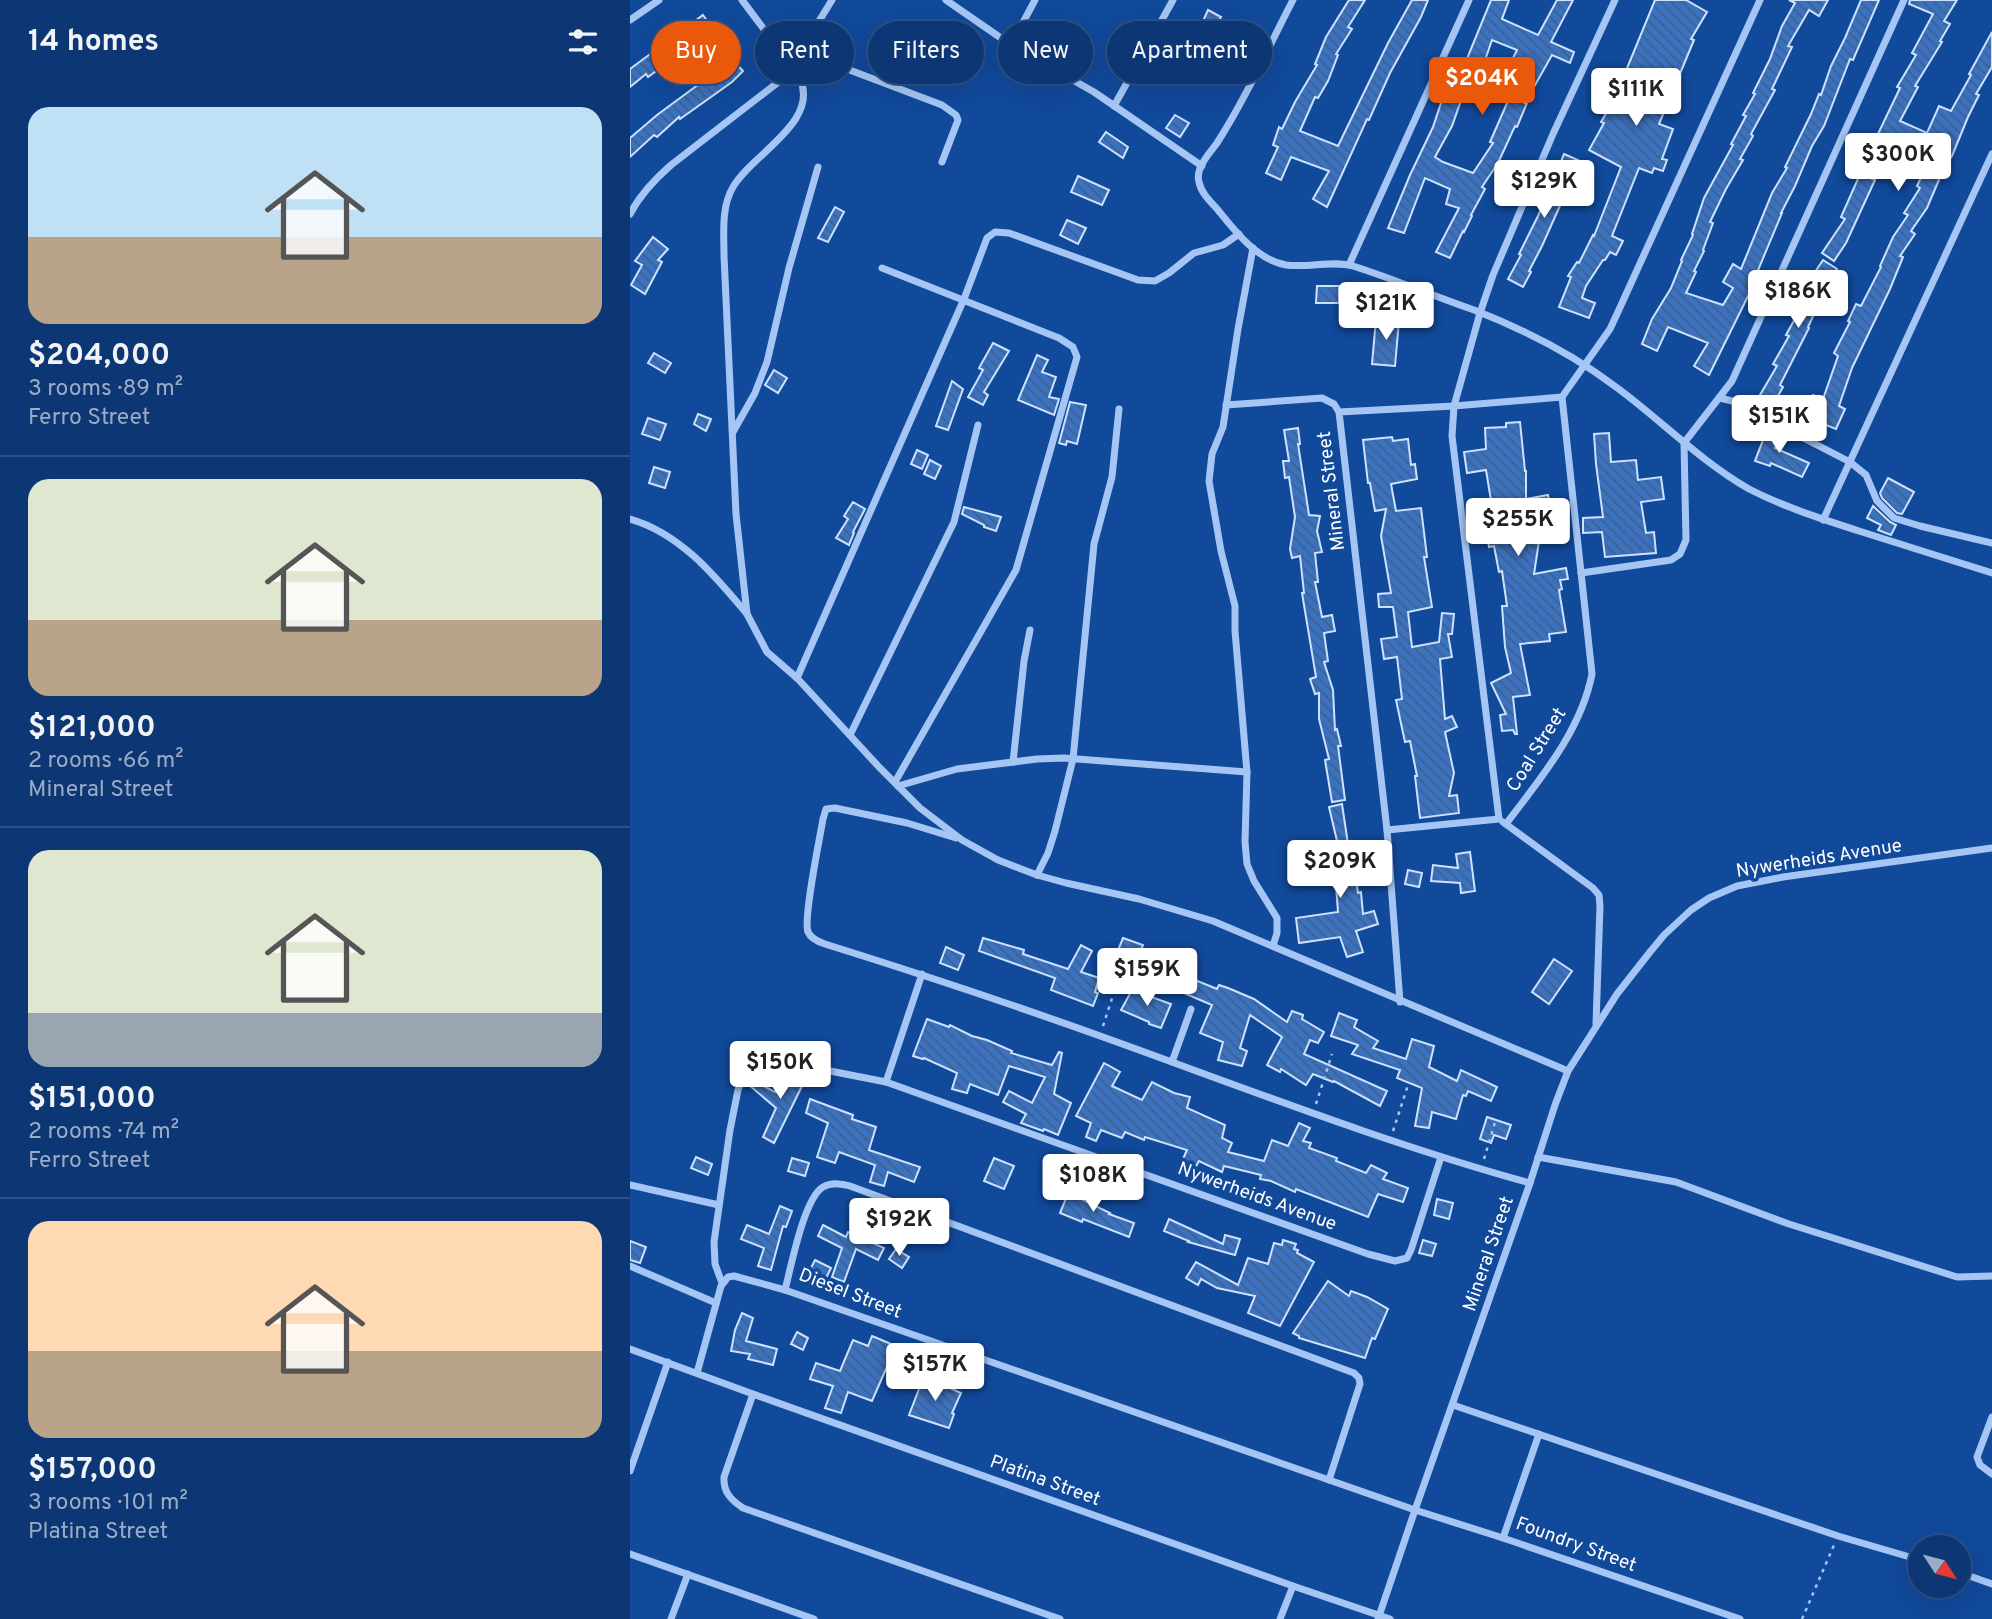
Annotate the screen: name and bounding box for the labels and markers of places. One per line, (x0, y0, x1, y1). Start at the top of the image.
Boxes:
pin: $204K (1433, 58, 1531, 117)
pin: $111K (1587, 68, 1685, 128)
pin: $300K (1849, 134, 1947, 193)
pin: $129K (1495, 160, 1593, 220)
pin: $186K (1749, 270, 1847, 330)
pin: $121K (1337, 282, 1435, 342)
pin: $151K (1730, 396, 1828, 455)
pin: $255K (1469, 498, 1567, 558)
pin: $209K (1291, 841, 1389, 900)
pin: $159K (1098, 948, 1196, 1008)
pin: $150K (731, 1042, 829, 1101)
pin: $108K (1044, 1154, 1142, 1214)
pin: $192K (850, 1198, 948, 1258)
pin: $157K (886, 1344, 984, 1403)

